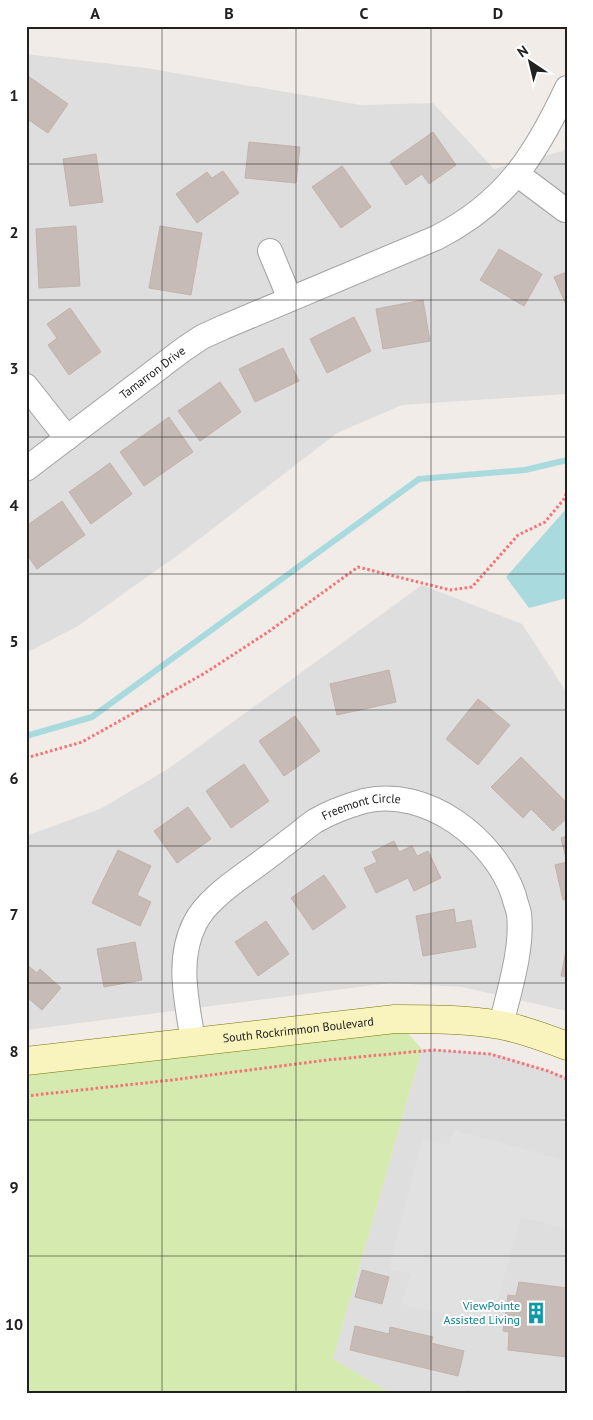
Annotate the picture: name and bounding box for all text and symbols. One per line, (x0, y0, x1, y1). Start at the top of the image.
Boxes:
text: A (90, 3, 100, 23)
text: B (224, 3, 234, 23)
text: C (360, 3, 369, 23)
text: D (493, 3, 503, 23)
north arrow (506, 38, 556, 88)
text: N (514, 41, 531, 61)
text: 1 (9, 85, 19, 105)
text: 2 (9, 222, 19, 242)
street label: Tamarron Drive (117, 343, 188, 402)
text: 3 (9, 358, 19, 378)
text: 4 (9, 495, 19, 515)
text: 5 (9, 631, 19, 651)
text: 6 (9, 768, 19, 788)
street label: Freemont Circle (319, 790, 402, 823)
text: 7 (9, 904, 19, 924)
street label: South Rockrimmon Boulevard (222, 1013, 375, 1046)
text: 8 (9, 1041, 19, 1061)
text: 9 (9, 1177, 19, 1197)
place label: ViewPointe Assisted Living (443, 1298, 520, 1327)
building icon: ViewPointe Assisted Living (523, 1300, 549, 1326)
text: 10 (5, 1314, 23, 1334)

